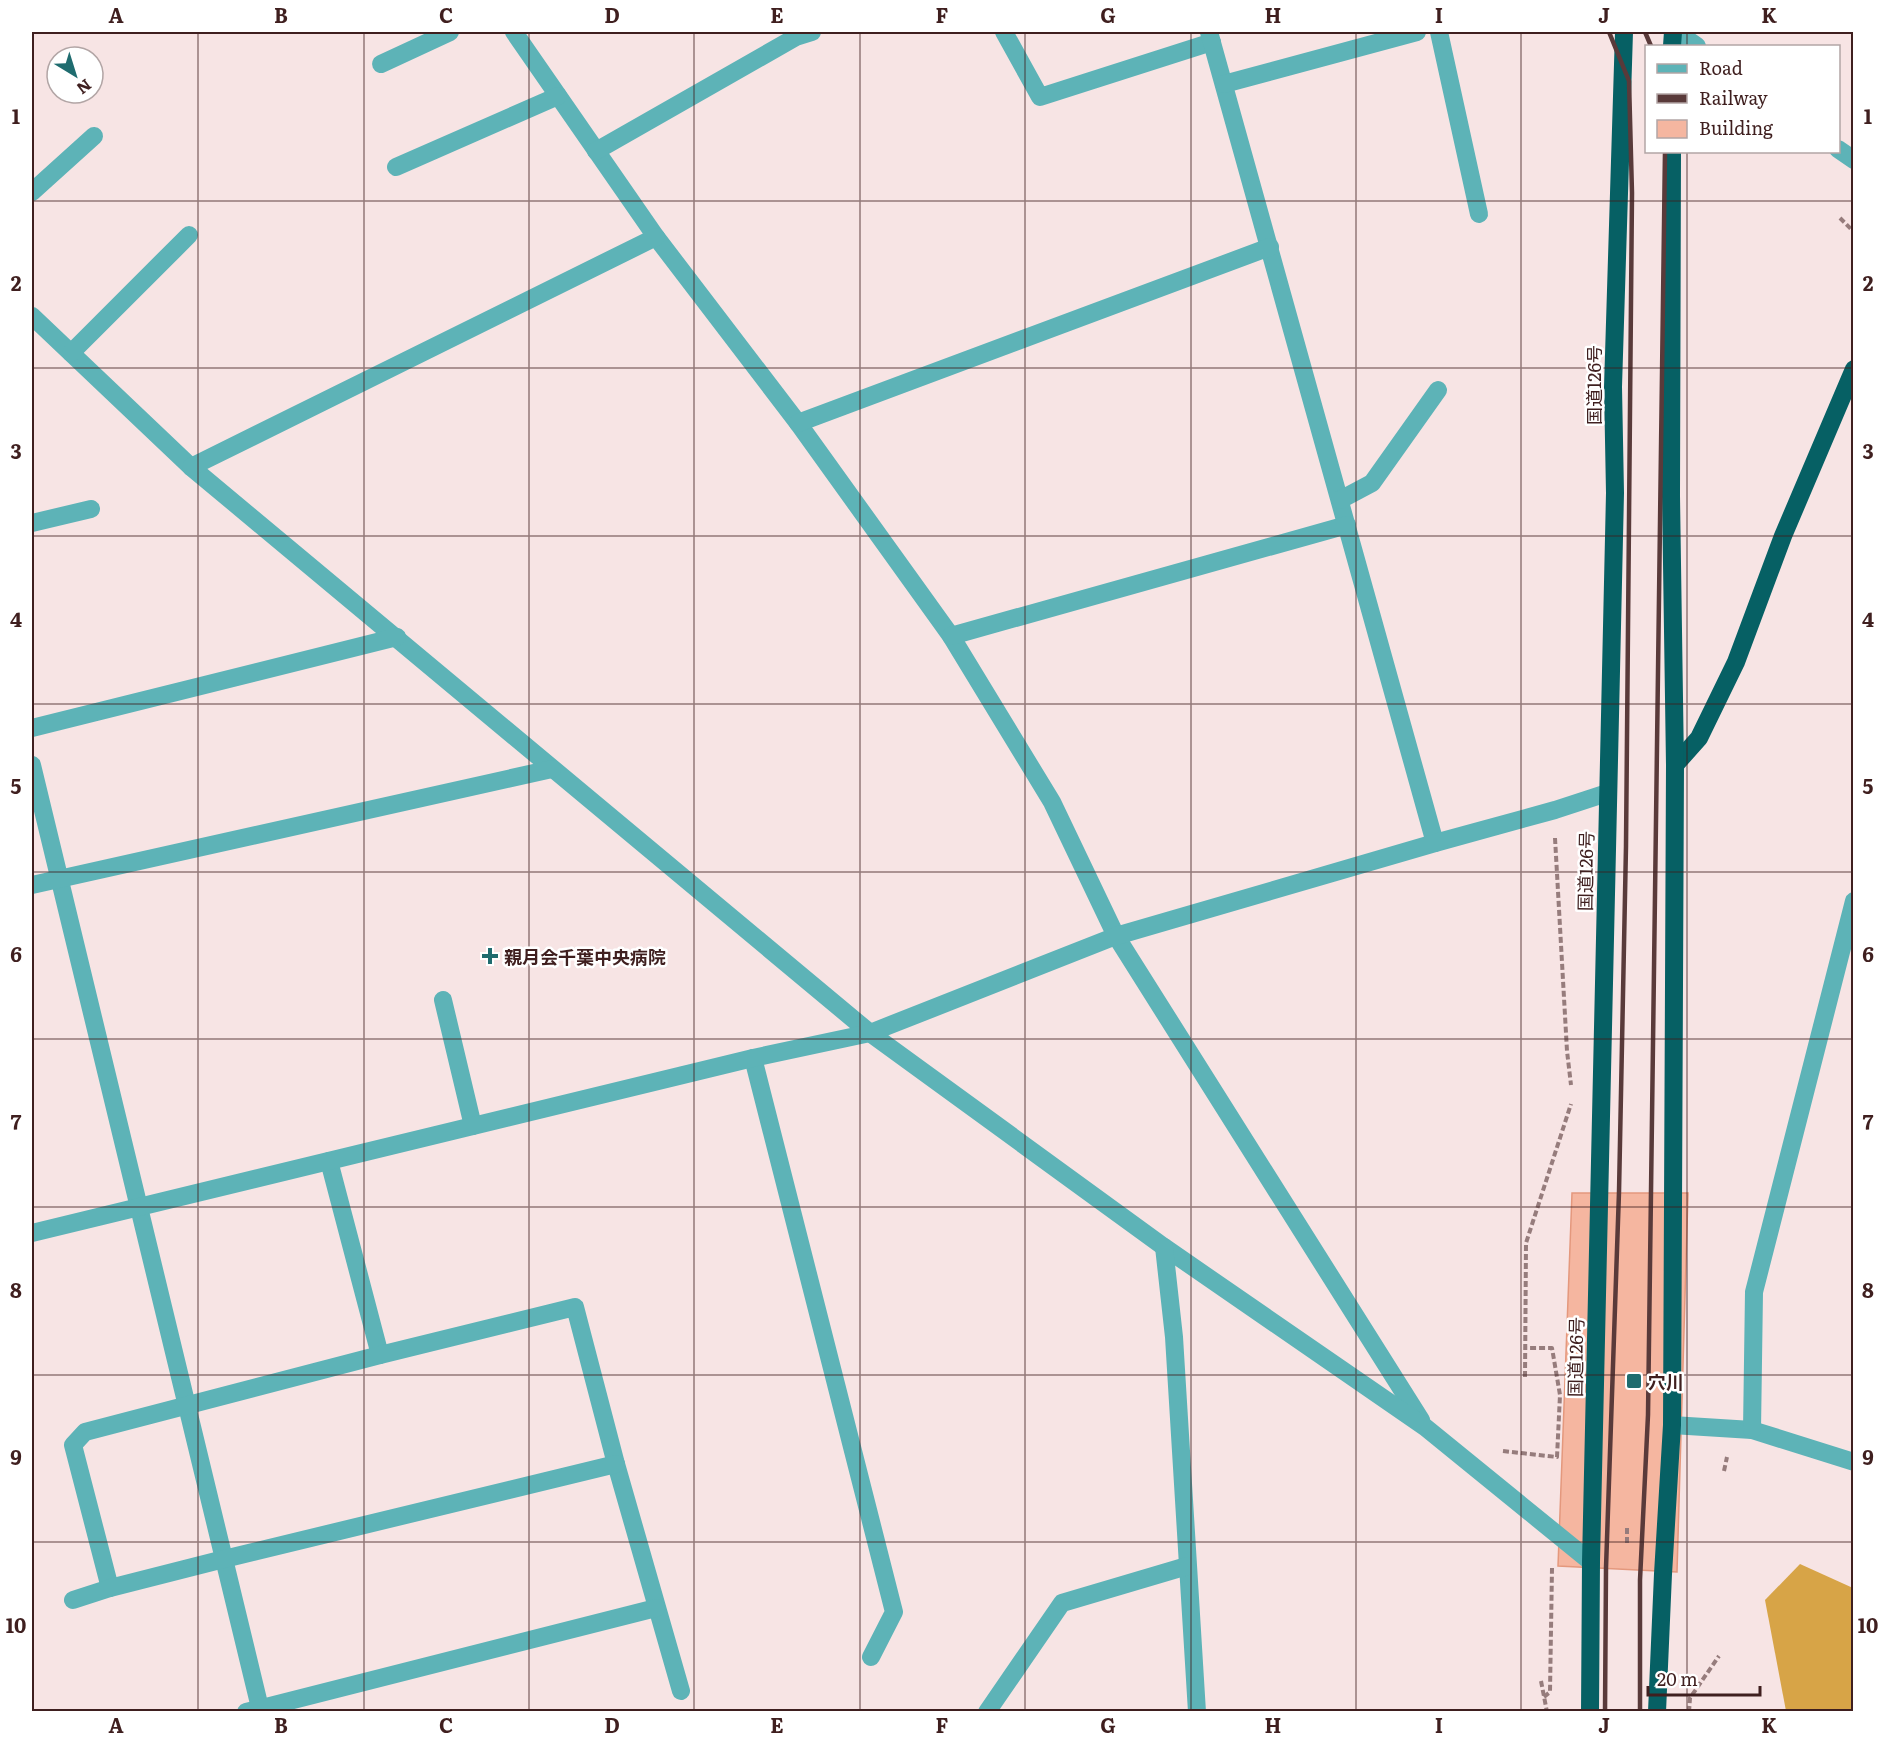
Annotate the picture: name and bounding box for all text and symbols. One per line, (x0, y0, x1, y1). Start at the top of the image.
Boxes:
text: A (108, 0, 124, 29)
text: B (274, 0, 288, 29)
text: C (439, 0, 453, 29)
text: D (604, 0, 620, 29)
text: E (770, 0, 784, 29)
text: F (936, 0, 949, 29)
text: G (1100, 0, 1116, 29)
text: H (1265, 0, 1281, 29)
text: I (1435, 0, 1443, 29)
text: J (1598, 0, 1610, 29)
text: K (1761, 0, 1777, 29)
north arrow (45, 45, 105, 105)
legend (1645, 45, 1840, 153)
text: Road (1699, 54, 1743, 81)
text: N (72, 74, 98, 101)
text: Railway (1699, 84, 1768, 111)
text: 1 (12, 100, 20, 130)
text: 1 (1864, 100, 1872, 130)
text: Building (1699, 114, 1774, 141)
text: 2 (11, 267, 22, 297)
text: 2 (1863, 267, 1874, 297)
street label: 国道126号 (1580, 345, 1607, 425)
text: 3 (10, 435, 22, 465)
text: 3 (1862, 435, 1874, 465)
text: 4 (10, 603, 22, 633)
text: 4 (1862, 603, 1874, 633)
text: 5 (11, 770, 22, 800)
text: 5 (1863, 770, 1874, 800)
street label: 国道126号 (1571, 831, 1599, 911)
text: 6 (10, 938, 22, 968)
text: 6 (1862, 938, 1874, 968)
place label: 親月会千葉中央病院 (504, 943, 666, 970)
marker: 親月会千葉中央病院 (481, 947, 499, 965)
text: 7 (11, 1106, 22, 1136)
text: 7 (1863, 1106, 1874, 1136)
text: 8 (10, 1274, 22, 1304)
text: 8 (1862, 1274, 1874, 1304)
street label: 国道126号 (1561, 1317, 1589, 1397)
place label: 穴川 (1648, 1368, 1684, 1395)
marker: 穴川 (1625, 1372, 1643, 1390)
text: 9 (10, 1441, 22, 1471)
text: 9 (1862, 1441, 1874, 1471)
text: 10 (6, 1609, 26, 1639)
text: 10 (1858, 1609, 1878, 1639)
scale bar (1648, 1659, 1760, 1697)
text: 20 m (1657, 1665, 1698, 1692)
text: A (108, 1709, 124, 1739)
text: B (274, 1709, 288, 1739)
text: C (439, 1709, 453, 1739)
text: D (604, 1709, 620, 1739)
text: E (770, 1709, 784, 1739)
text: F (936, 1709, 949, 1739)
text: G (1100, 1709, 1116, 1739)
text: H (1265, 1709, 1281, 1739)
text: I (1435, 1709, 1443, 1739)
text: J (1598, 1709, 1610, 1739)
text: K (1761, 1709, 1777, 1739)

